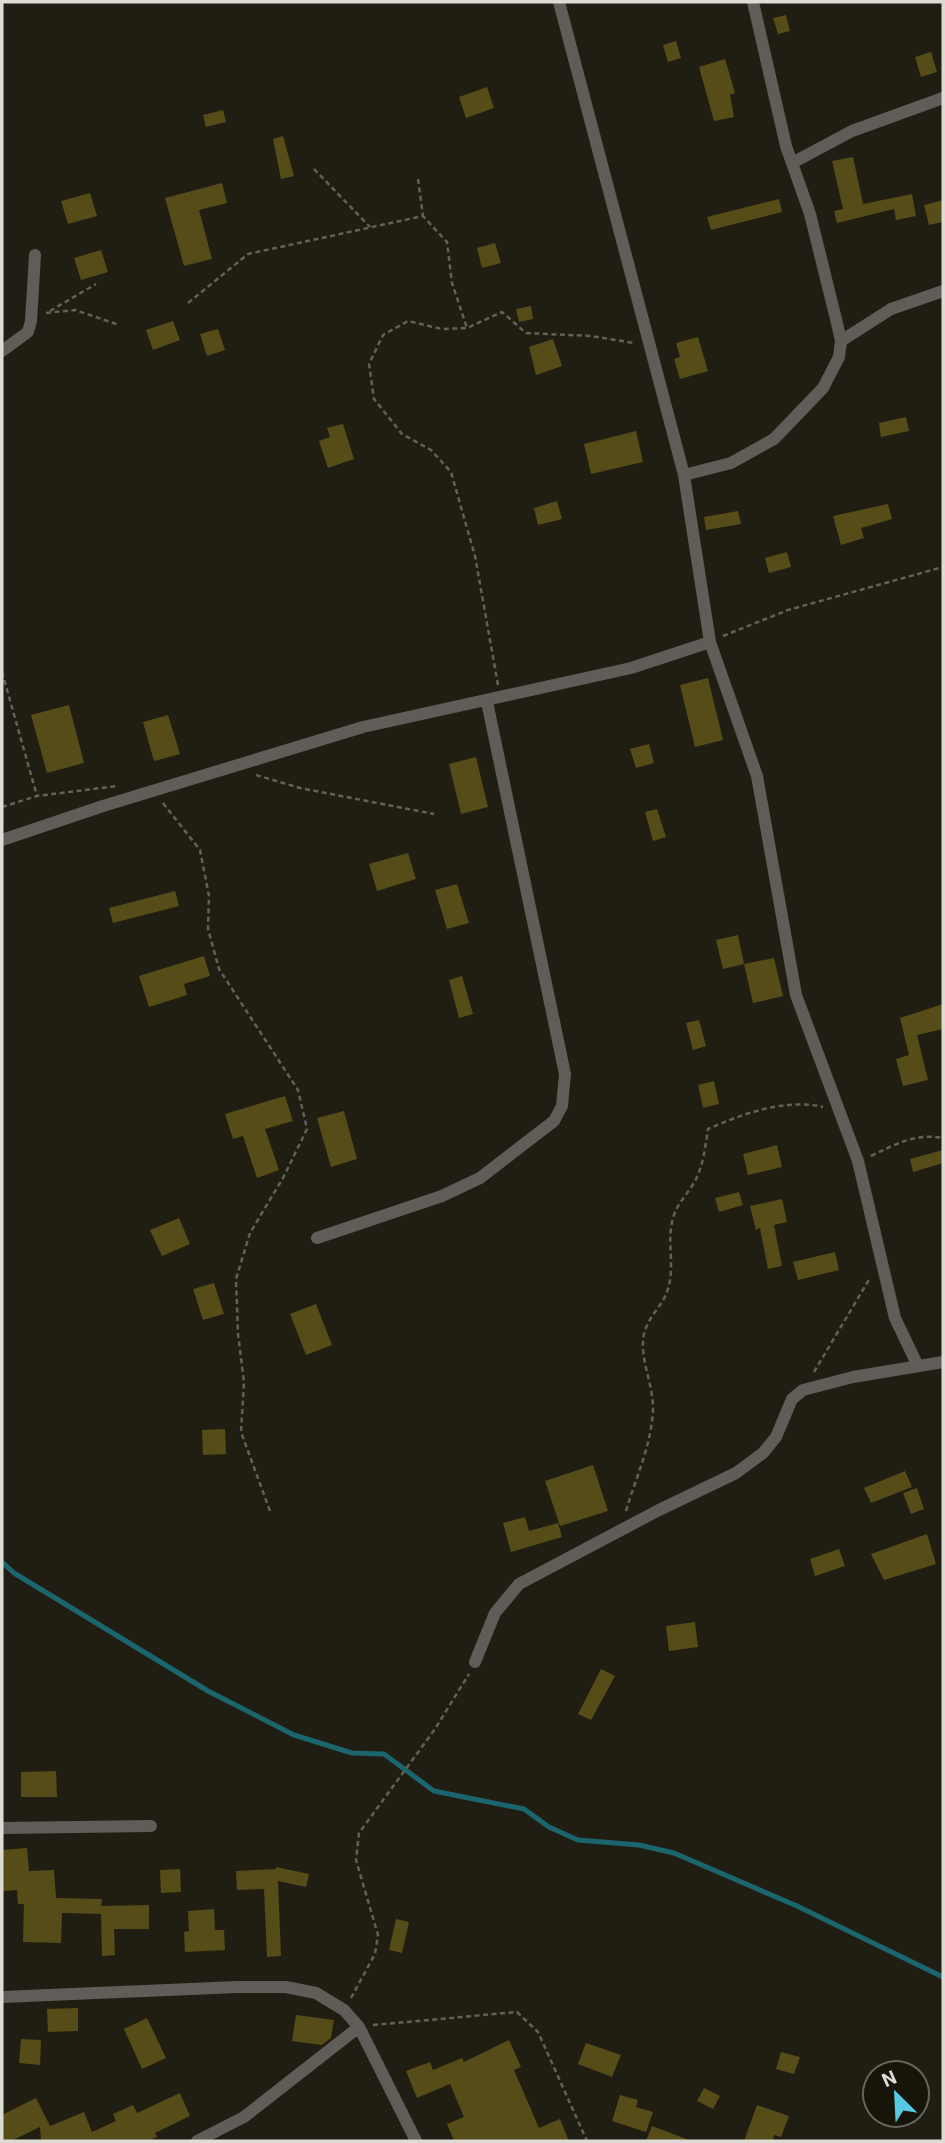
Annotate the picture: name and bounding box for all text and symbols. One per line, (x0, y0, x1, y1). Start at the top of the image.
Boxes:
north arrow (861, 2059, 931, 2129)
text: N (878, 2066, 900, 2092)

